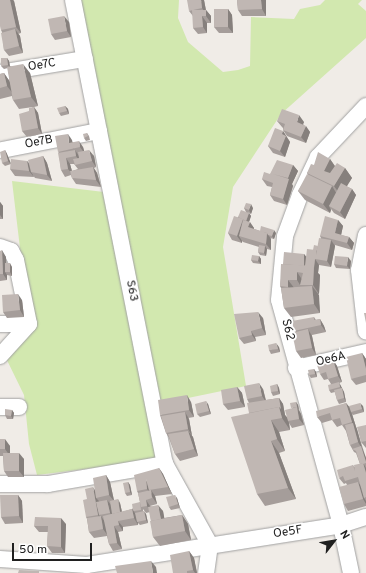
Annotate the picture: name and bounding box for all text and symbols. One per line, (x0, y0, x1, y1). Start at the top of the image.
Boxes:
street label: Oe7C (27, 57, 57, 75)
street label: Oe7B (24, 133, 54, 153)
street label: S63 (122, 279, 140, 303)
street label: S62 (277, 318, 297, 342)
street label: Oe6A (315, 350, 347, 370)
north arrow (314, 521, 354, 561)
street label: Oe5F (272, 524, 304, 542)
text: N (336, 528, 352, 542)
scale bar (14, 535, 94, 561)
text: 50 m (19, 542, 47, 558)

